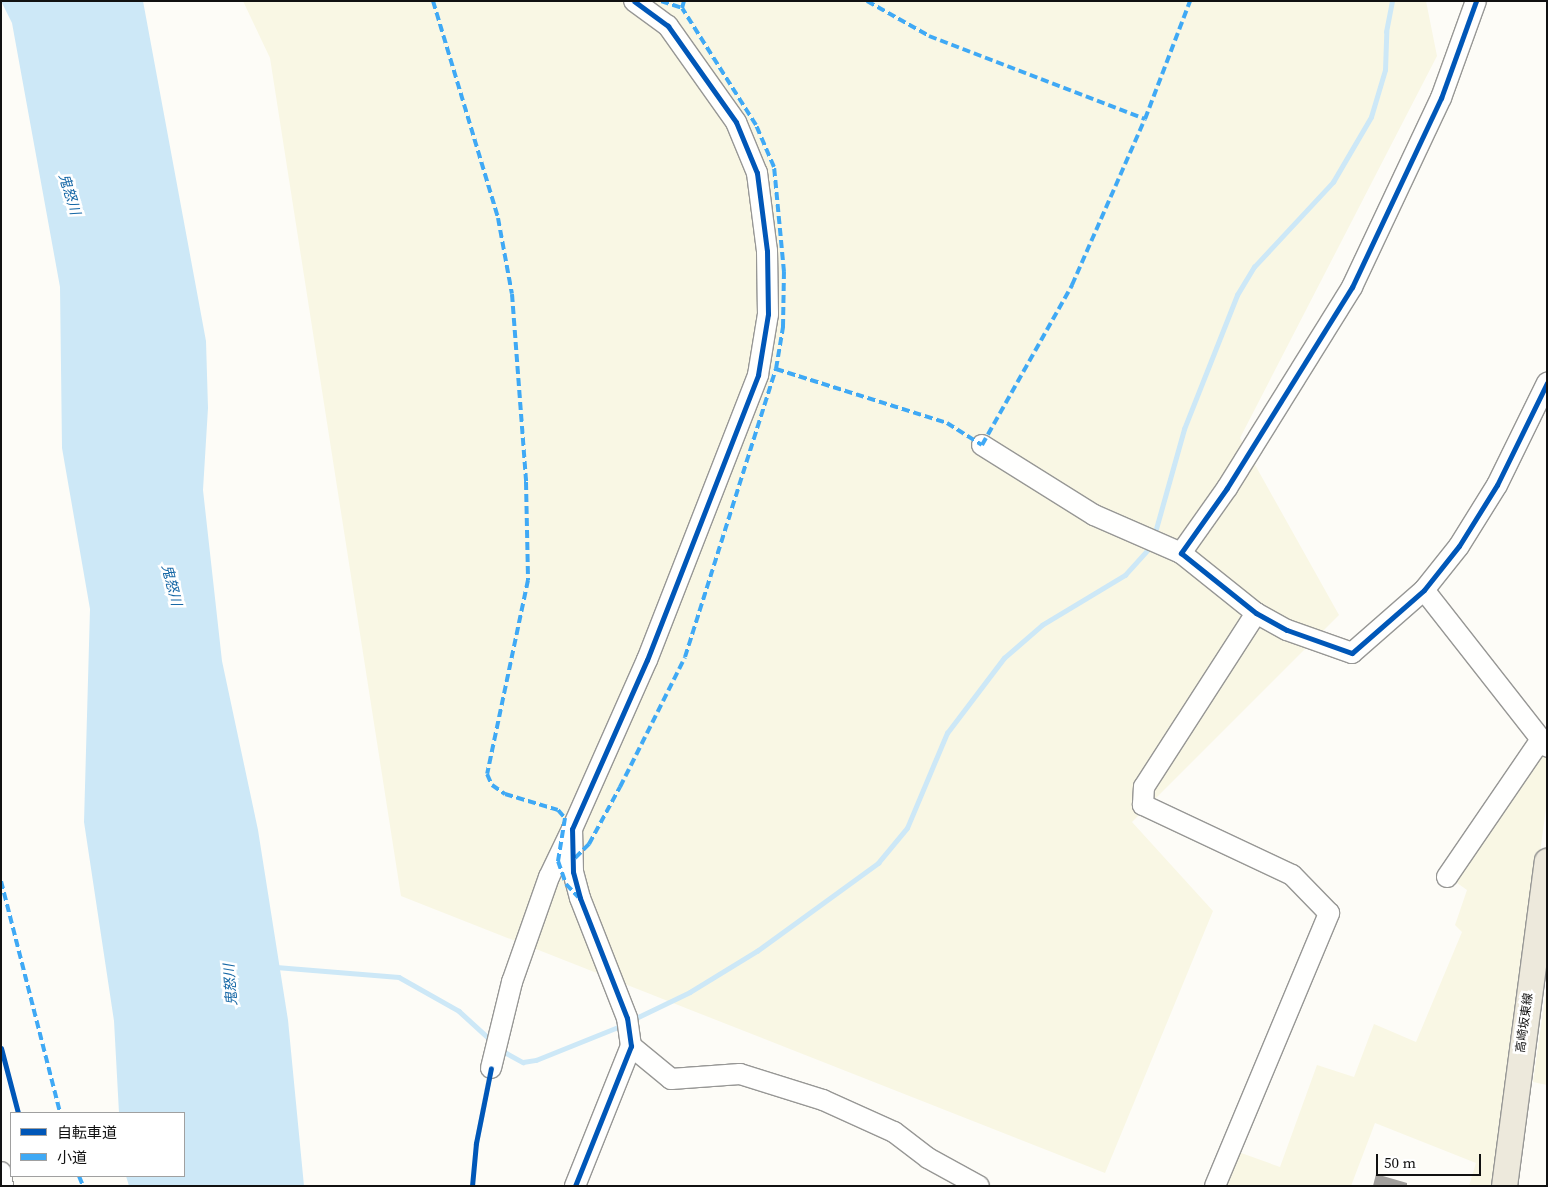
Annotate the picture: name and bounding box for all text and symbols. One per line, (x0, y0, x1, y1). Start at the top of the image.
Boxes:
water label: 鬼怒川 (56, 171, 84, 217)
water label: 鬼怒川 (159, 563, 185, 607)
water label: 鬼怒川 (220, 963, 240, 1007)
street label: 高崎坂東線 (1514, 992, 1536, 1054)
legend (10, 1112, 185, 1177)
text: 自転車道 (57, 1122, 117, 1143)
scale bar (1378, 1144, 1483, 1176)
text: 小道 (57, 1147, 87, 1168)
text: 50 m (1384, 1152, 1416, 1173)

